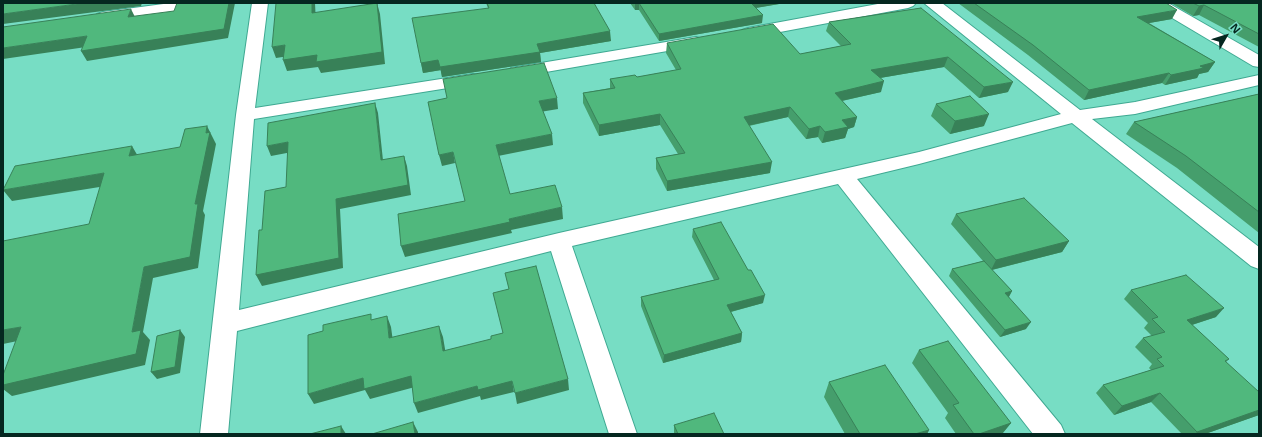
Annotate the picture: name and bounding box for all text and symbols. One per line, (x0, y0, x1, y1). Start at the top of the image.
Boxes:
north arrow (1206, 16, 1246, 56)
text: N (1227, 20, 1244, 36)

